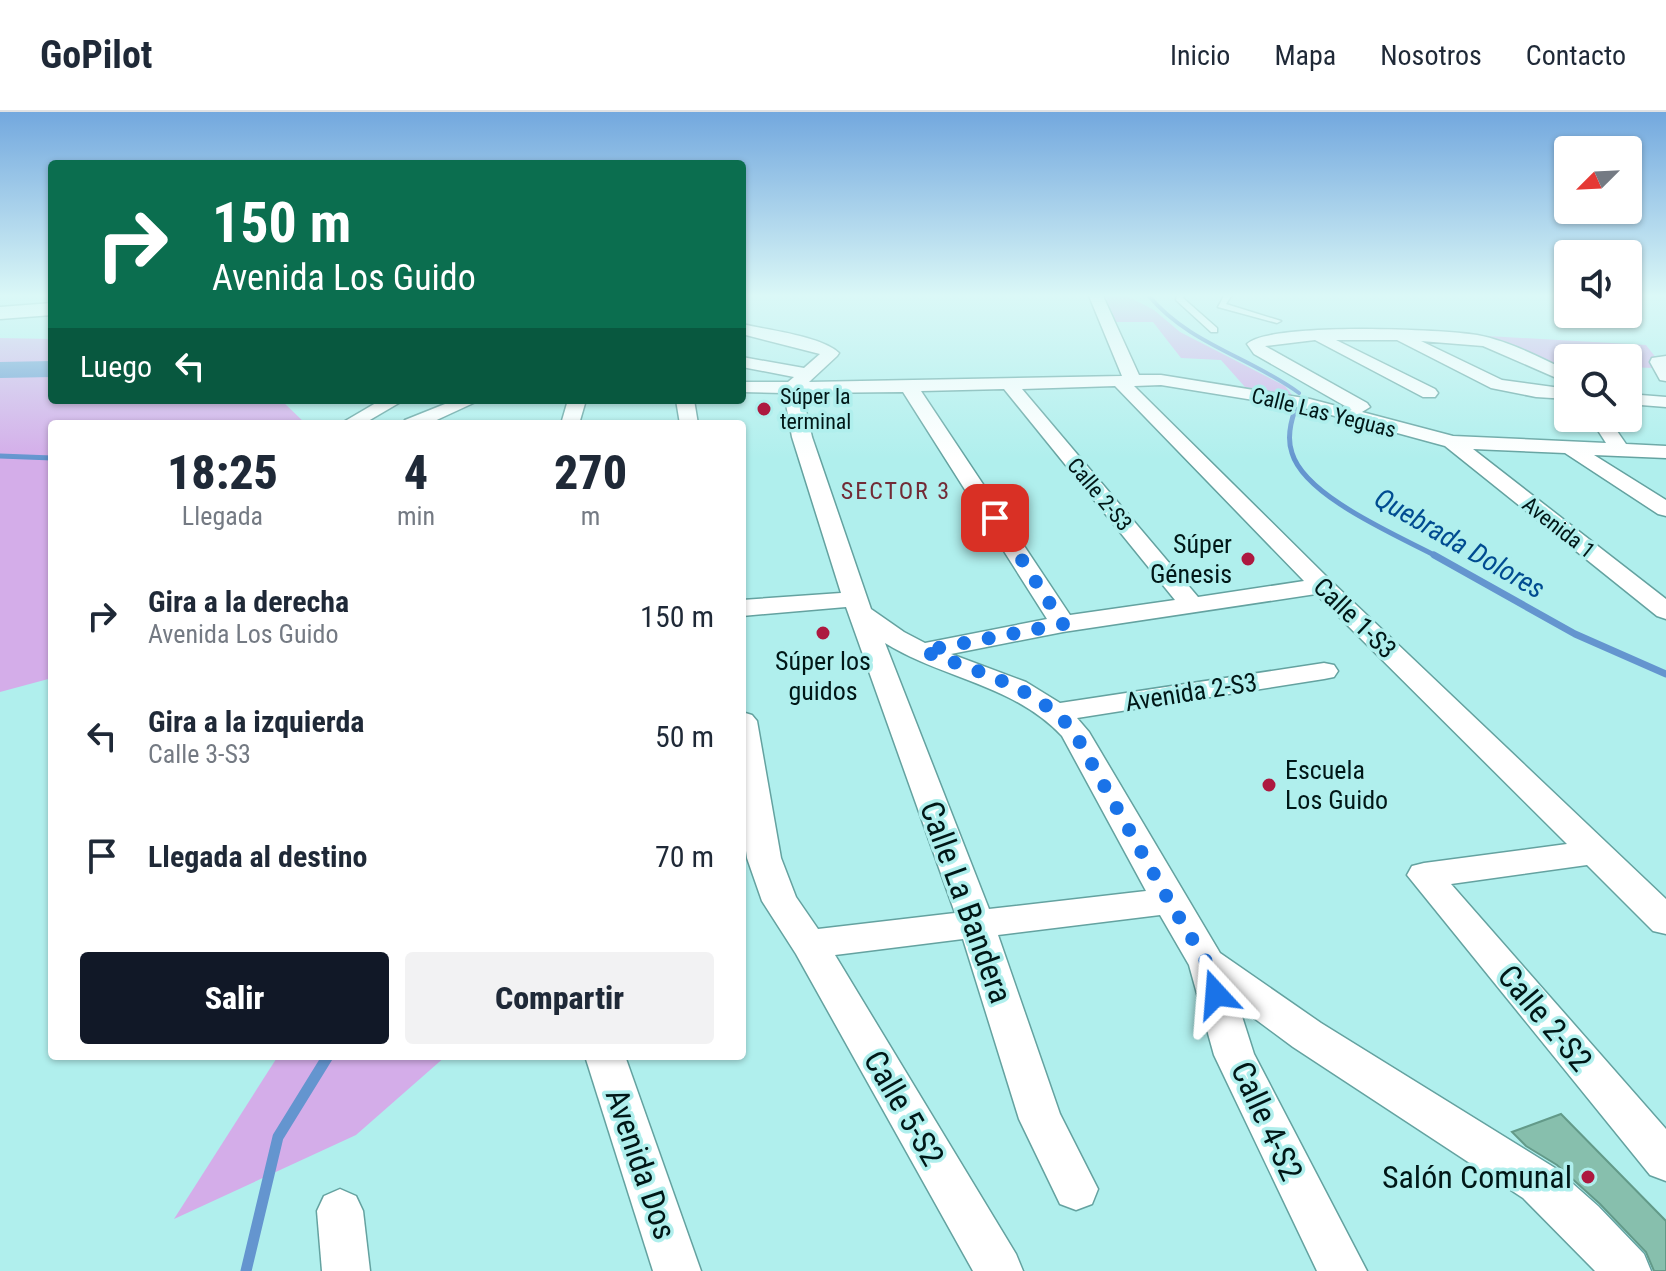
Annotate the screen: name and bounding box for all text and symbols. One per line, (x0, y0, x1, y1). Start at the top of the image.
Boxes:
text: GoPilot (40, 33, 152, 77)
text: Inicio (1170, 39, 1230, 72)
text: Mapa (1274, 39, 1336, 72)
text: Nosotros (1380, 39, 1482, 72)
text: Contacto (1526, 39, 1626, 72)
north arrow (1554, 136, 1642, 224)
map controls (1554, 136, 1642, 432)
text: 150 m (212, 190, 351, 256)
icon: right (80, 192, 184, 296)
button: sound (1554, 240, 1642, 328)
text: Avenida Los Guido (212, 257, 476, 299)
icon: left (168, 344, 212, 388)
button: search (1554, 344, 1642, 432)
text: Luego (80, 349, 152, 384)
street label: Calle Las Yeguas (1249, 382, 1399, 442)
place label: Súper la terminal (780, 384, 851, 434)
marker: Súper la terminal (755, 400, 773, 418)
text: 18:25 (167, 444, 278, 501)
text: 4 (404, 444, 428, 501)
text: 270 (554, 444, 627, 501)
street label: Calle 2-S3 (1062, 453, 1137, 536)
district label: SECTOR 3 (841, 477, 951, 505)
water label: Quebrada Dolores (1369, 481, 1551, 606)
pin (961, 484, 1029, 552)
street label: Avenida 1 (1518, 491, 1600, 563)
icon: arrive (973, 496, 1017, 540)
text: Llegada (182, 501, 263, 531)
text: min (397, 501, 435, 531)
text: m (581, 501, 600, 531)
place label: Súper Génesis (1150, 529, 1232, 589)
marker: Súper Génesis (1239, 550, 1257, 568)
street label: Calle 1-S3 (1308, 571, 1402, 665)
text: Gira a la derecha (148, 584, 349, 619)
icon: right (80, 594, 124, 638)
text: 150 m (640, 599, 714, 634)
text: Avenida Los Guido (148, 619, 338, 649)
marker: Súper los guidos (814, 624, 832, 642)
place label: Súper los guidos (775, 646, 871, 706)
street label: Avenida 2-S3 (1123, 667, 1259, 717)
text: Gira a la izquierda (148, 704, 364, 739)
icon: left (80, 714, 124, 758)
text: 50 m (655, 719, 714, 754)
text: Calle 3-S3 (148, 739, 251, 769)
place label: Escuela Los Guido (1285, 755, 1388, 815)
marker: Escuela Los Guido (1260, 776, 1278, 794)
street label: Calle La Bandera (912, 796, 1020, 1008)
icon: arrive (80, 834, 124, 878)
text: Llegada al destino (148, 839, 367, 874)
text: 70 m (655, 839, 714, 874)
button: Salir (80, 952, 389, 1044)
button: Compartir (405, 952, 714, 1044)
position arrow (1174, 952, 1258, 1036)
street label: Calle 2-S2 (1490, 957, 1600, 1079)
street label: Calle 5-S2 (856, 1044, 952, 1172)
street label: Calle 4-S2 (1223, 1056, 1311, 1186)
street label: Avenida Dos (598, 1084, 684, 1244)
place label: Salón Comunal (1382, 1158, 1572, 1196)
marker: Salón Comunal (1579, 1168, 1597, 1186)

